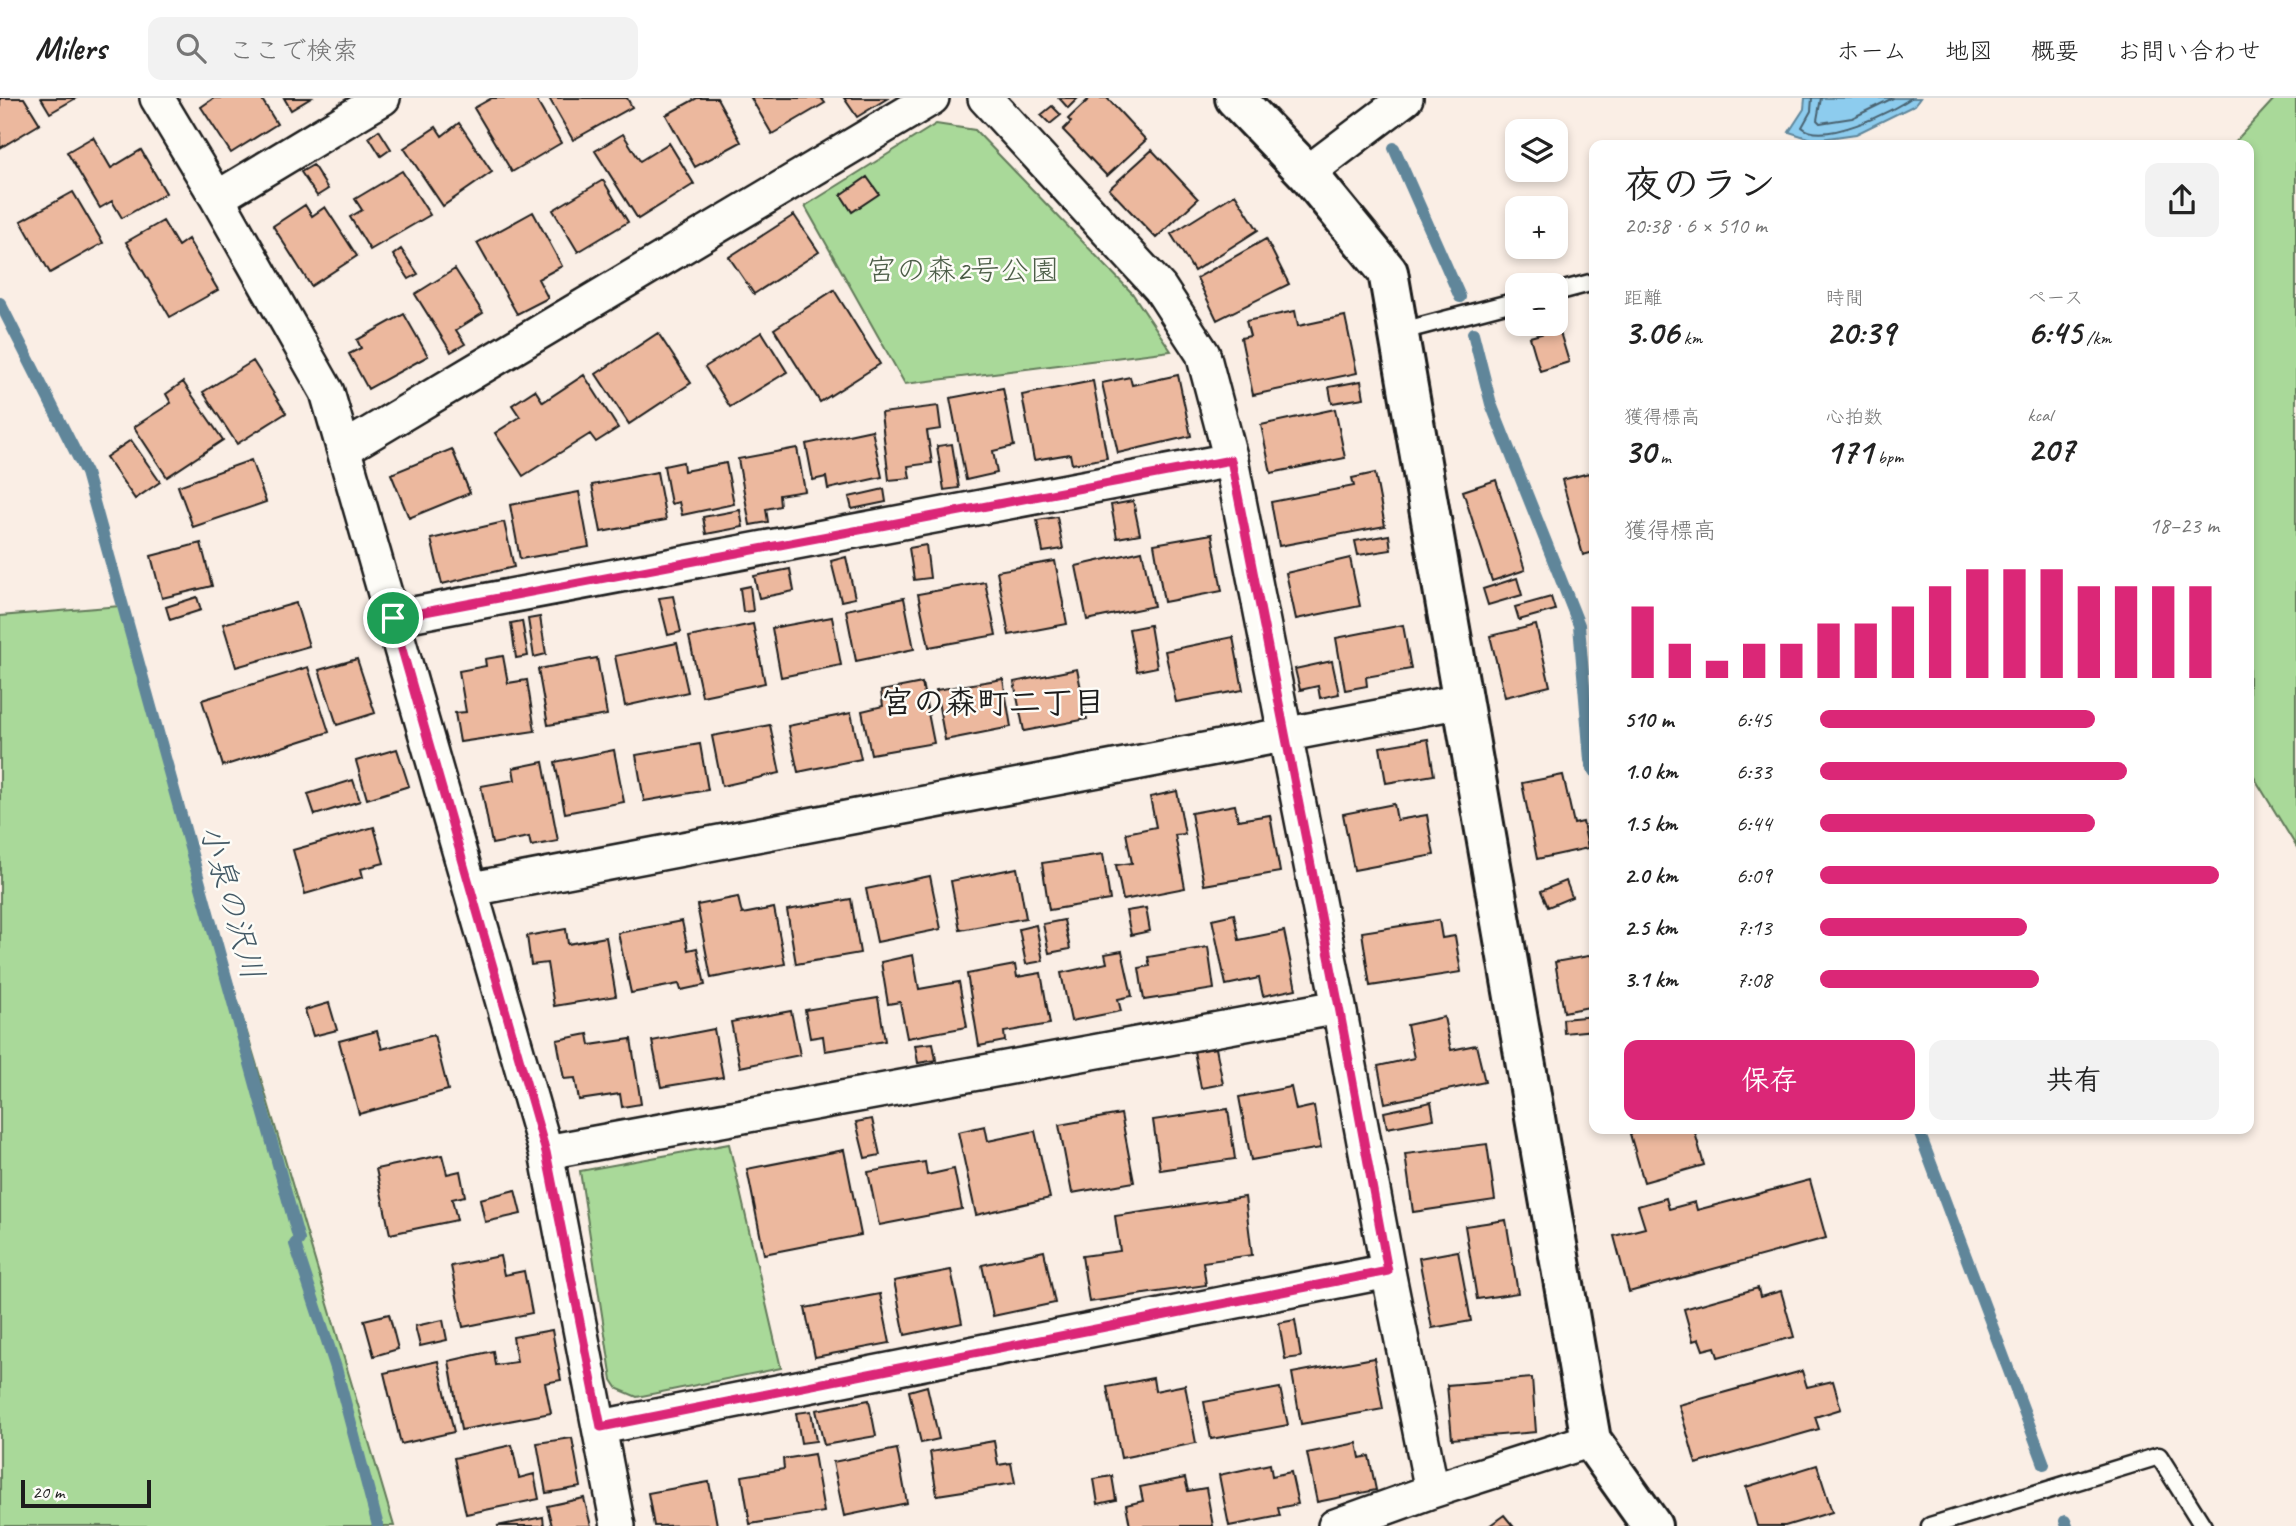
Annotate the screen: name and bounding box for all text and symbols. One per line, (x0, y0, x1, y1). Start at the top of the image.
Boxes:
search box (148, 17, 638, 80)
text: Milers (35, 27, 106, 69)
icon: search (172, 29, 210, 67)
text: ここで検索 (228, 34, 358, 67)
text: ホーム (1836, 36, 1907, 66)
text: 地図 (1945, 36, 1993, 66)
text: 概要 (2031, 36, 2079, 66)
text: お問い合わせ (2117, 36, 2261, 66)
map controls (1505, 119, 1568, 336)
button: layers (1505, 119, 1568, 182)
text: 夜のラン (1624, 161, 1776, 208)
button: share (2145, 163, 2219, 237)
button: + (1505, 196, 1568, 259)
text: 20:38 · 6 × 510 m (1624, 211, 1767, 240)
park label: 宮の森2号公園 (866, 251, 1060, 289)
button: − (1505, 273, 1568, 336)
text: 距離 (1624, 286, 1662, 310)
text: 時間 (1826, 286, 1864, 310)
text: ペース (2027, 286, 2083, 310)
text: 3.06 (1624, 310, 1679, 355)
text: 20:39 (1826, 310, 1895, 355)
text: 6:45 (2027, 310, 2082, 355)
text: km (1679, 326, 1702, 350)
text: /km (2082, 326, 2111, 350)
text: kcal (2027, 403, 2052, 427)
text: 獲得標高 (1624, 405, 1700, 429)
text: 心拍数 (1826, 405, 1883, 429)
text: 207 (2027, 427, 2074, 472)
text: 30 (1624, 429, 1656, 474)
text: 171 (1826, 429, 1873, 474)
text: m (1656, 445, 1671, 469)
text: bpm (1873, 445, 1903, 469)
text: 18–23 m (2149, 511, 2219, 540)
text: 獲得標高 (1624, 516, 1716, 545)
pin (363, 588, 423, 648)
icon: arrive (374, 599, 412, 637)
district label: 宮の森町二丁目 (881, 682, 1105, 723)
text: 510 m (1624, 705, 1673, 734)
text: 6:45 (1736, 705, 1772, 734)
text: 1.0 km (1624, 757, 1678, 786)
text: 6:33 (1736, 757, 1772, 786)
text: 1.5 km (1624, 809, 1677, 838)
text: 6:44 (1736, 809, 1772, 838)
water label: 小泉の沢川 (190, 819, 274, 985)
text: 2.0 km (1624, 861, 1678, 890)
text: 6:09 (1736, 861, 1772, 890)
text: 2.5 km (1624, 913, 1677, 942)
text: 7:13 (1736, 913, 1772, 942)
text: 3.1 km (1624, 965, 1678, 994)
text: 7:08 (1736, 965, 1772, 994)
button: 保存 (1624, 1040, 1915, 1120)
button: 共有 (1929, 1040, 2219, 1120)
scale bar (21, 1477, 150, 1509)
text: 20 m (32, 1480, 64, 1504)

